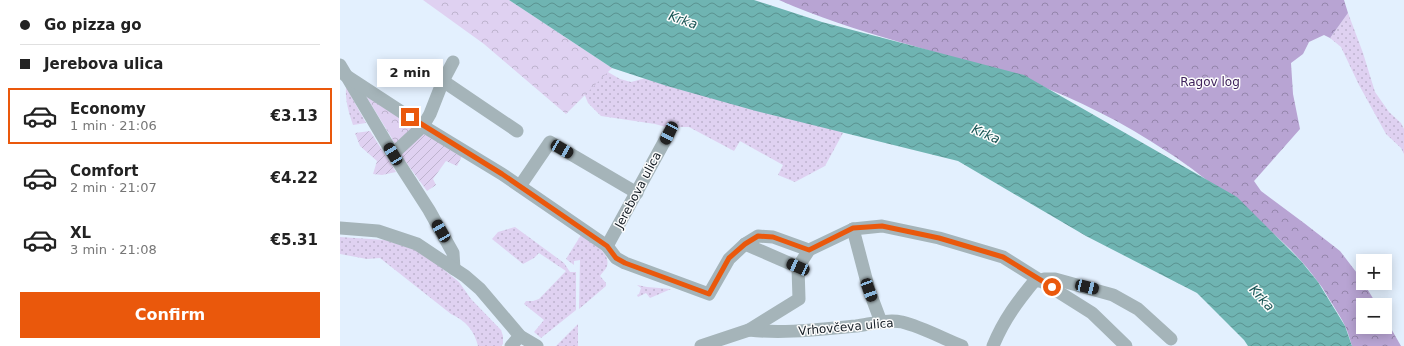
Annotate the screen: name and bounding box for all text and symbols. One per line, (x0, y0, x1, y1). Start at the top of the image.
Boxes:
water label: Krka (667, 8, 699, 32)
text: Go pizza go (44, 16, 142, 34)
text: Jerebova ulica (44, 55, 163, 73)
callout: 2 min (377, 59, 443, 87)
text: 2 min (390, 65, 430, 80)
park label: Ragov log (1180, 75, 1240, 89)
icon: car (22, 98, 58, 134)
text: Economy (70, 100, 146, 118)
text: €3.13 (271, 107, 318, 125)
route end (401, 108, 419, 126)
text: 1 min · 21:06 (70, 118, 157, 133)
car (658, 120, 680, 146)
water label: Krka (970, 121, 1002, 147)
car (549, 138, 575, 160)
car (382, 141, 404, 167)
street label: Jerebova ulica (612, 149, 664, 231)
icon: car (22, 160, 58, 196)
text: Comfort (70, 162, 138, 180)
text: €4.22 (271, 169, 318, 187)
text: 2 min · 21:07 (70, 180, 157, 195)
car (430, 218, 452, 244)
icon: car (22, 222, 58, 258)
text: XL (70, 224, 91, 242)
text: €5.31 (271, 231, 318, 249)
text: 3 min · 21:08 (70, 242, 157, 257)
map controls (1356, 254, 1392, 334)
button: + (1356, 254, 1392, 290)
car (785, 257, 811, 277)
car (859, 277, 879, 303)
route start (1043, 278, 1061, 296)
car (1074, 278, 1100, 296)
water label: Krka (1247, 282, 1277, 314)
button: Confirm (20, 292, 320, 338)
button: − (1356, 298, 1392, 334)
street label: Vrhovčeva ulica (798, 316, 894, 338)

